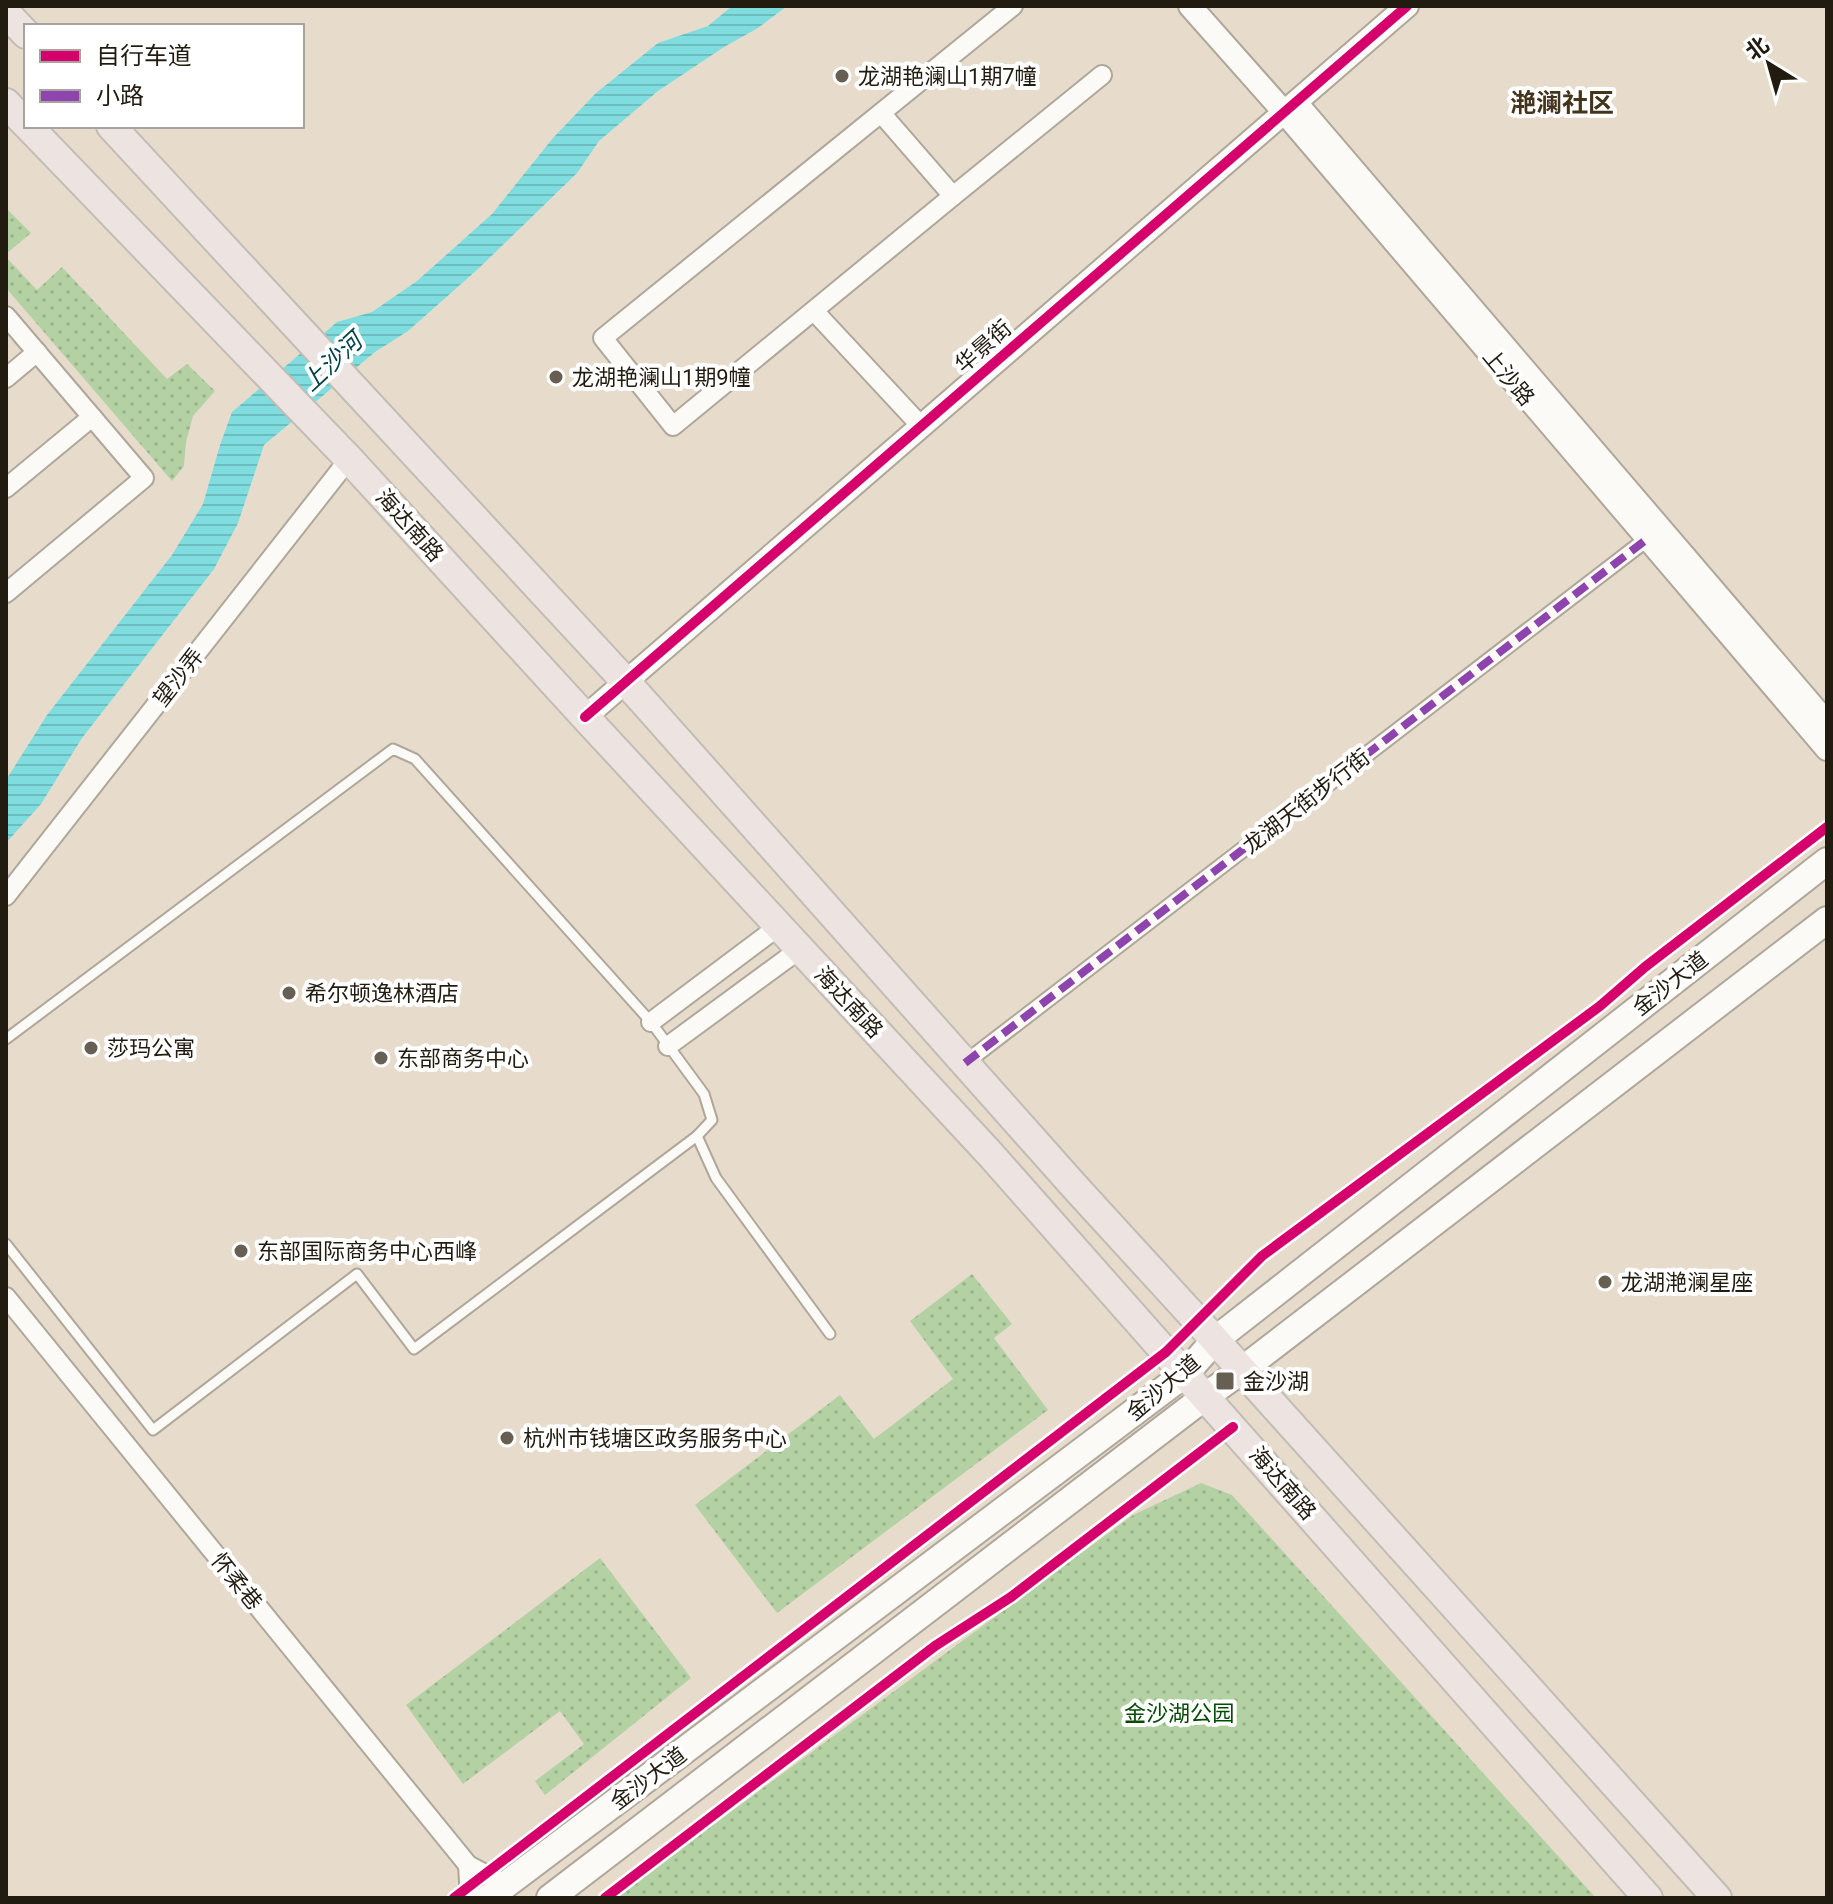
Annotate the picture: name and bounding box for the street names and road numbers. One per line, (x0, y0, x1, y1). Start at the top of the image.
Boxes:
street label: 华景街 (950, 315, 1016, 377)
street label: 上沙路 (1478, 344, 1539, 411)
street label: 海达南路 (371, 484, 448, 566)
street label: 望沙弄 (148, 644, 209, 711)
street label: 龙湖天街步行街 (1238, 744, 1375, 859)
street label: 金沙大道 (1628, 946, 1713, 1020)
street label: 海达南路 (809, 962, 888, 1043)
street label: 金沙大道 (1122, 1350, 1205, 1425)
street label: 海达南路 (1244, 1442, 1321, 1525)
street label: 怀柔巷 (206, 1548, 267, 1615)
street label: 金沙大道 (606, 1742, 691, 1815)

